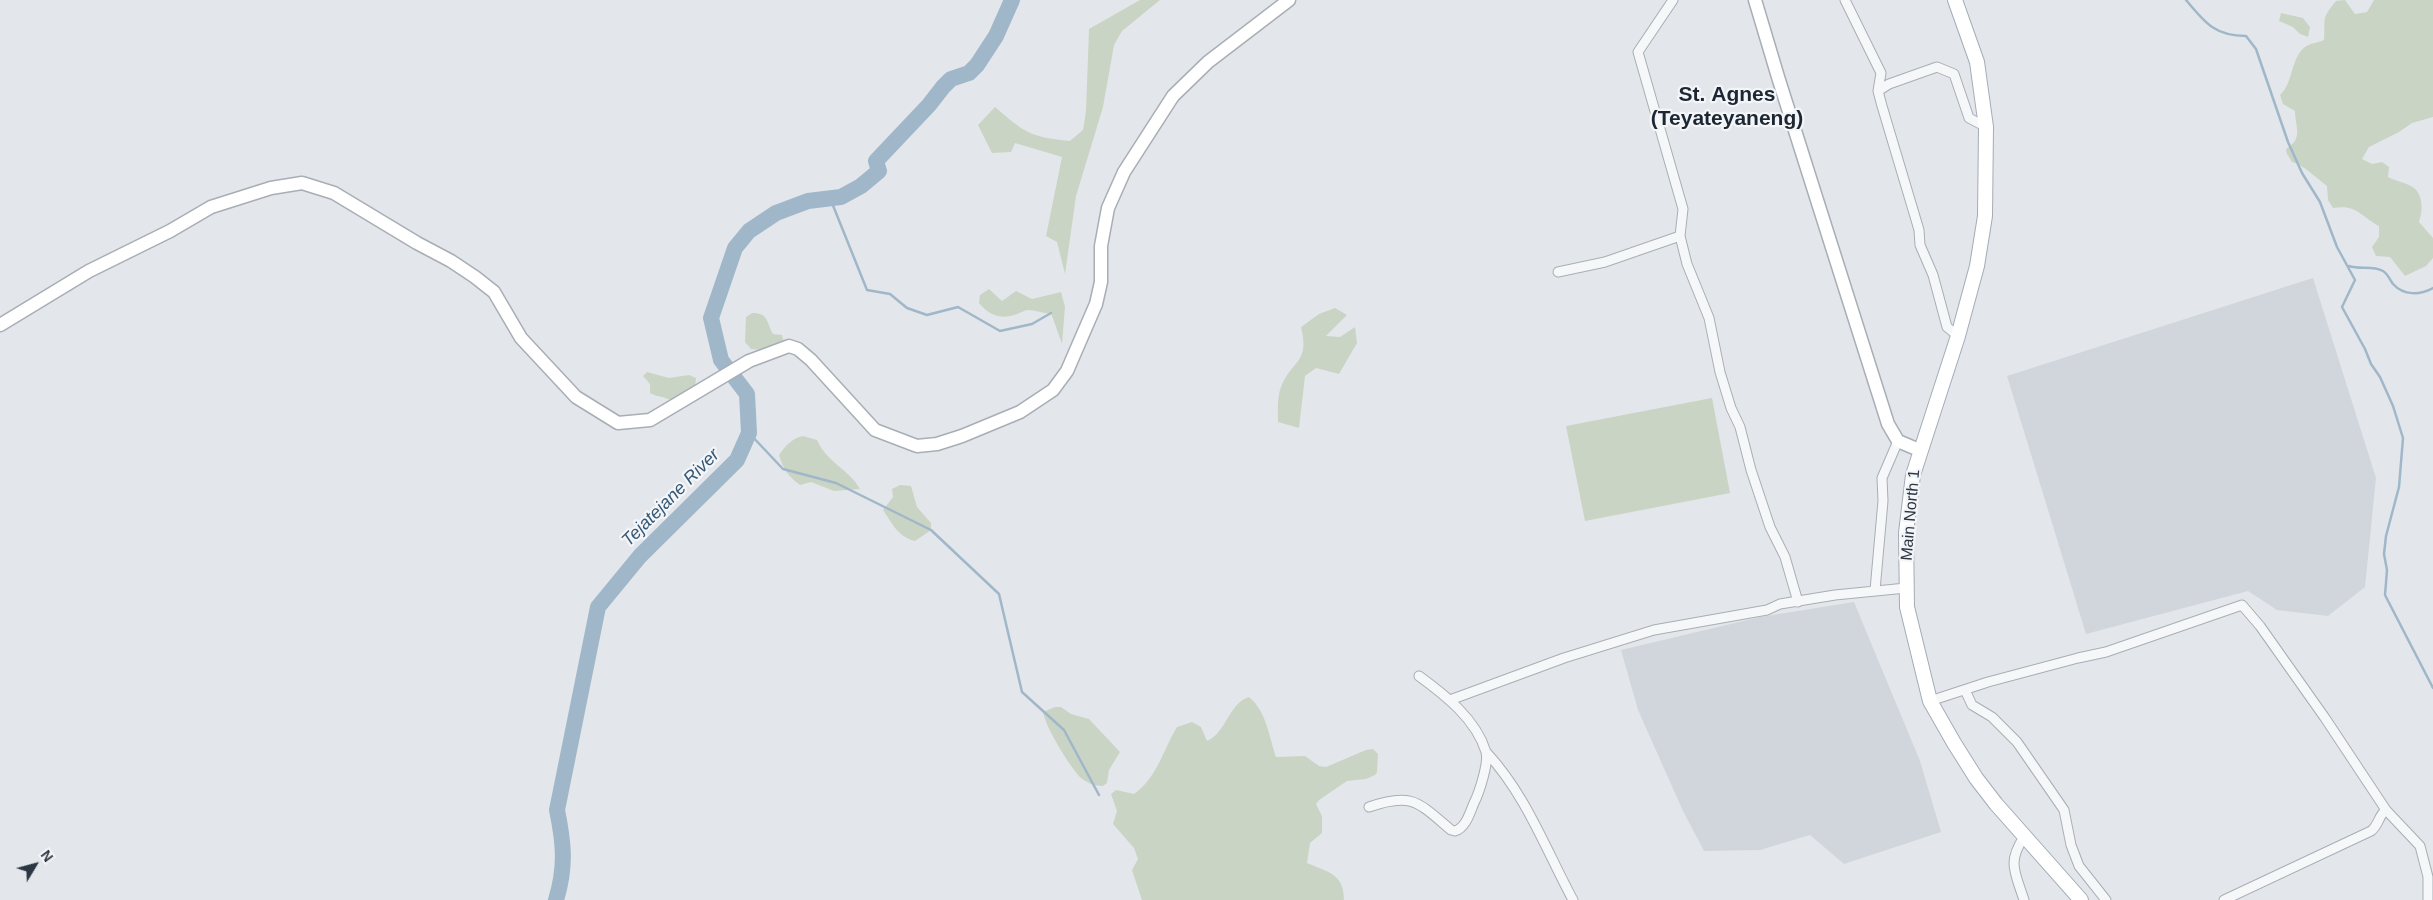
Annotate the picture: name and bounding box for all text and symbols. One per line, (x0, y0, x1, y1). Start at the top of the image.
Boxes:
district label: St. Agnes (Teyateyaneng) (1651, 82, 1803, 132)
water label: Tejatejane River (618, 445, 724, 551)
street label: Main North 1 (1897, 469, 1925, 561)
north arrow (10, 840, 60, 890)
text: N (38, 847, 56, 865)

